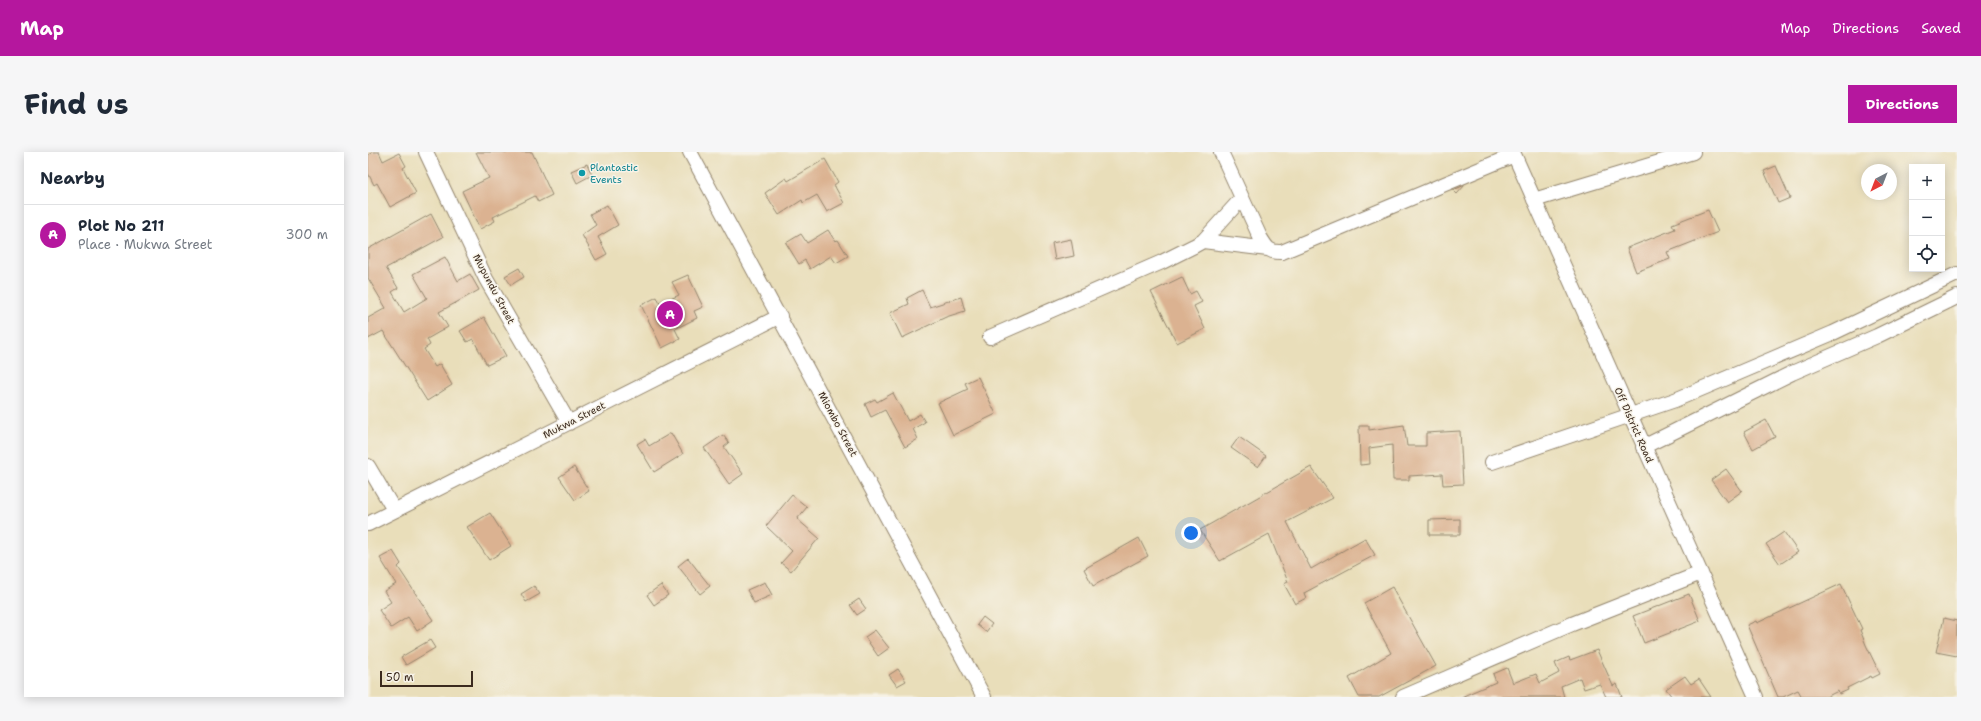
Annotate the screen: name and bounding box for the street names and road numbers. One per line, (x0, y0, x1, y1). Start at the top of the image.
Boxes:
street label: Mupundu Street (470, 252, 518, 326)
street label: Off District Road (1612, 385, 1657, 465)
street label: Miombo Street (815, 389, 861, 459)
street label: Mukwa Street (541, 399, 607, 441)

